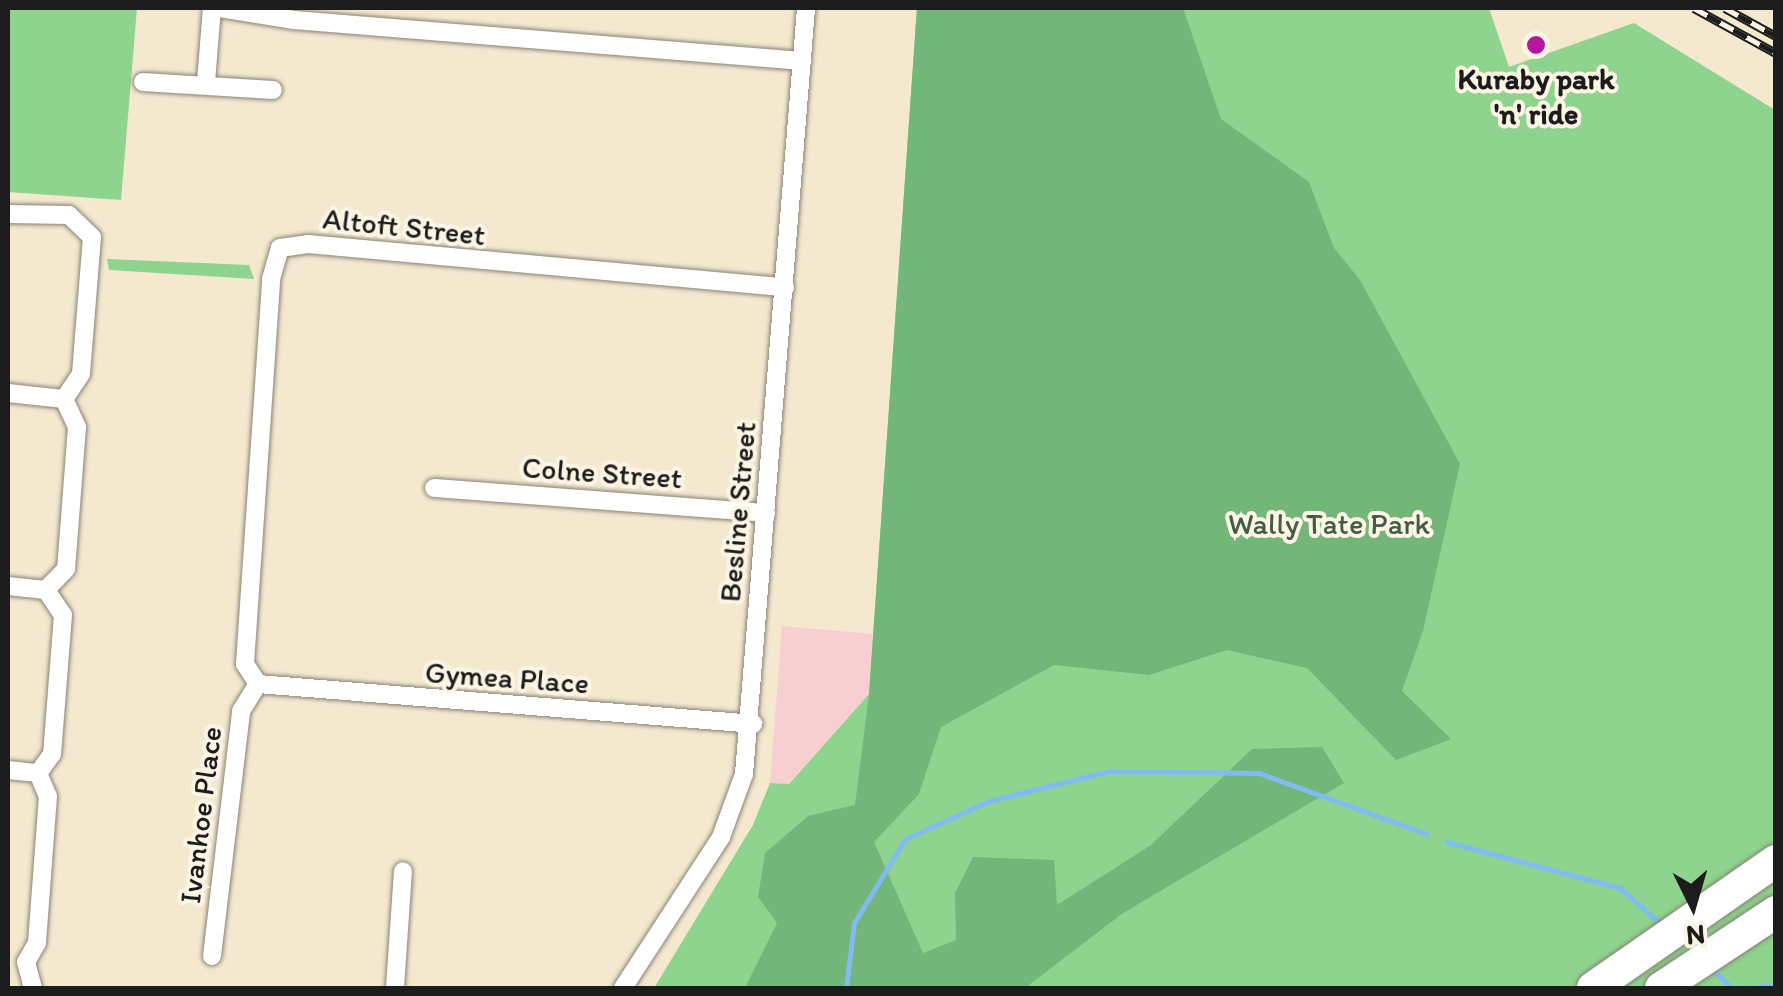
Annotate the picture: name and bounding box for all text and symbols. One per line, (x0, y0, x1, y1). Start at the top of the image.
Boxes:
marker: Kuraby park 'n' ride (1525, 34, 1547, 56)
place label: Kuraby park 'n' ride (1458, 61, 1614, 132)
street label: Altoft Street (321, 201, 487, 253)
street label: Besline Street (712, 420, 764, 604)
street label: Colne Street (521, 449, 683, 497)
park label: Wally Tate Park (1230, 506, 1428, 542)
street label: Gymea Place (424, 654, 590, 702)
street label: Ivanhoe Place (172, 724, 230, 906)
north arrow (1643, 856, 1743, 956)
text: N (1685, 918, 1707, 954)

